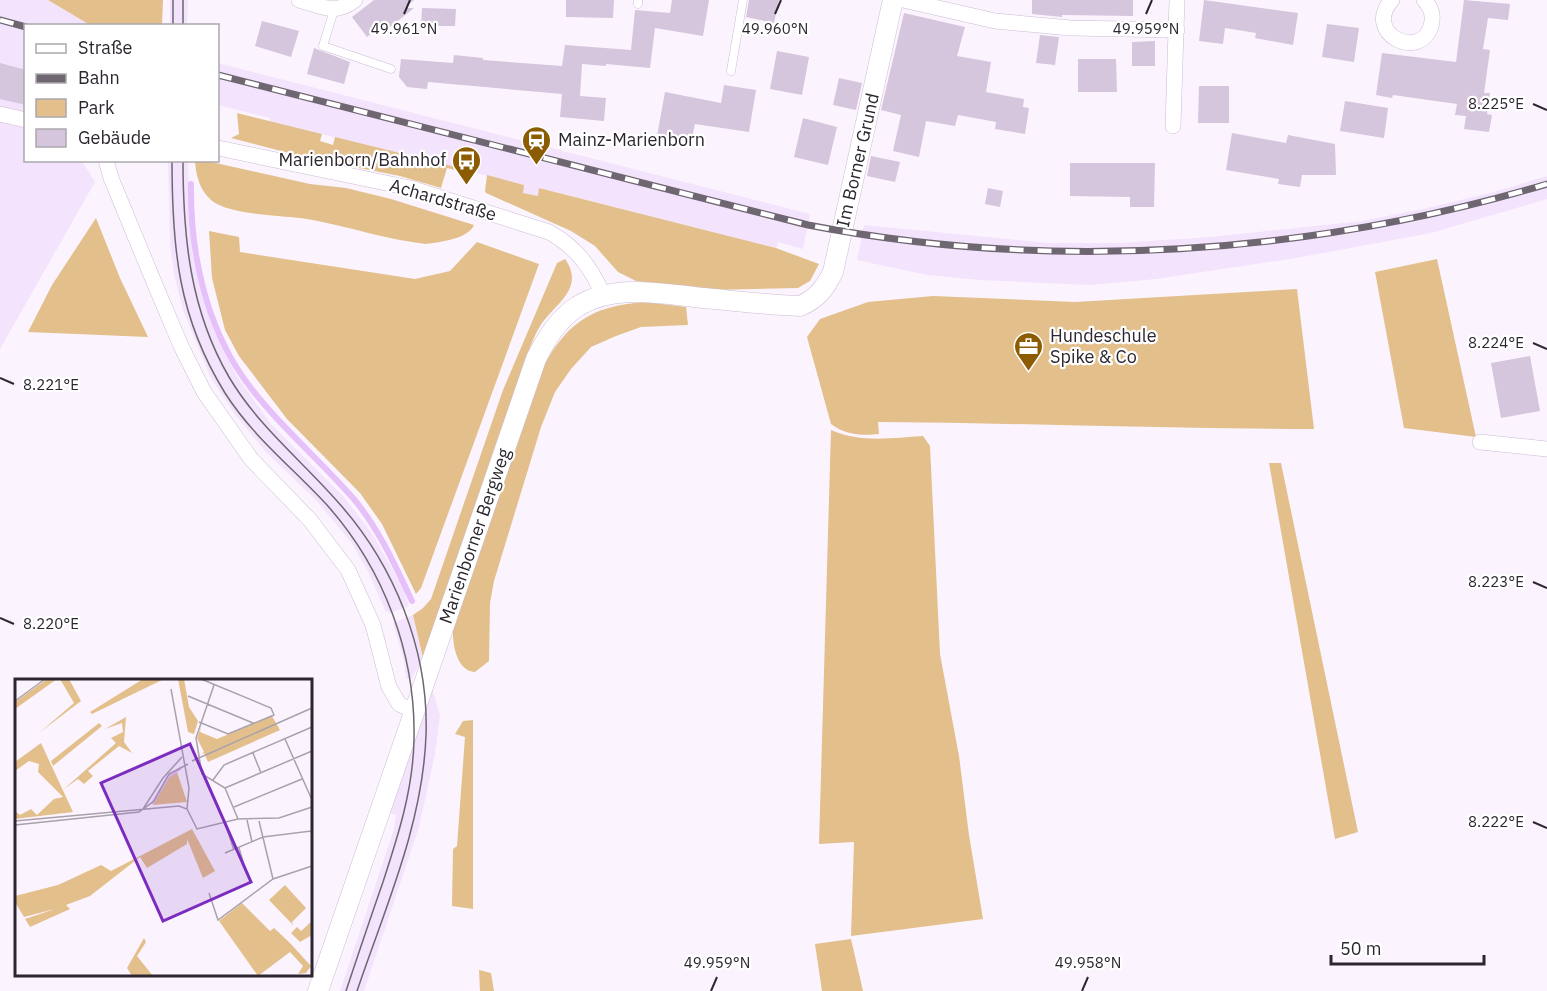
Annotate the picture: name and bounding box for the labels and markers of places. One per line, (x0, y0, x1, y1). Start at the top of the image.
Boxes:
station icon: Mainz-Marienborn (521, 124, 553, 166)
place label: Mainz-Marienborn (558, 128, 705, 151)
bus stop icon: Marienborn/Bahnhof (451, 144, 483, 186)
place label: Marienborn/Bahnhof (278, 148, 446, 171)
place label: Hundeschule Spike & Co (1050, 324, 1157, 368)
office icon: Hundeschule Spike & Co (1013, 330, 1045, 372)

